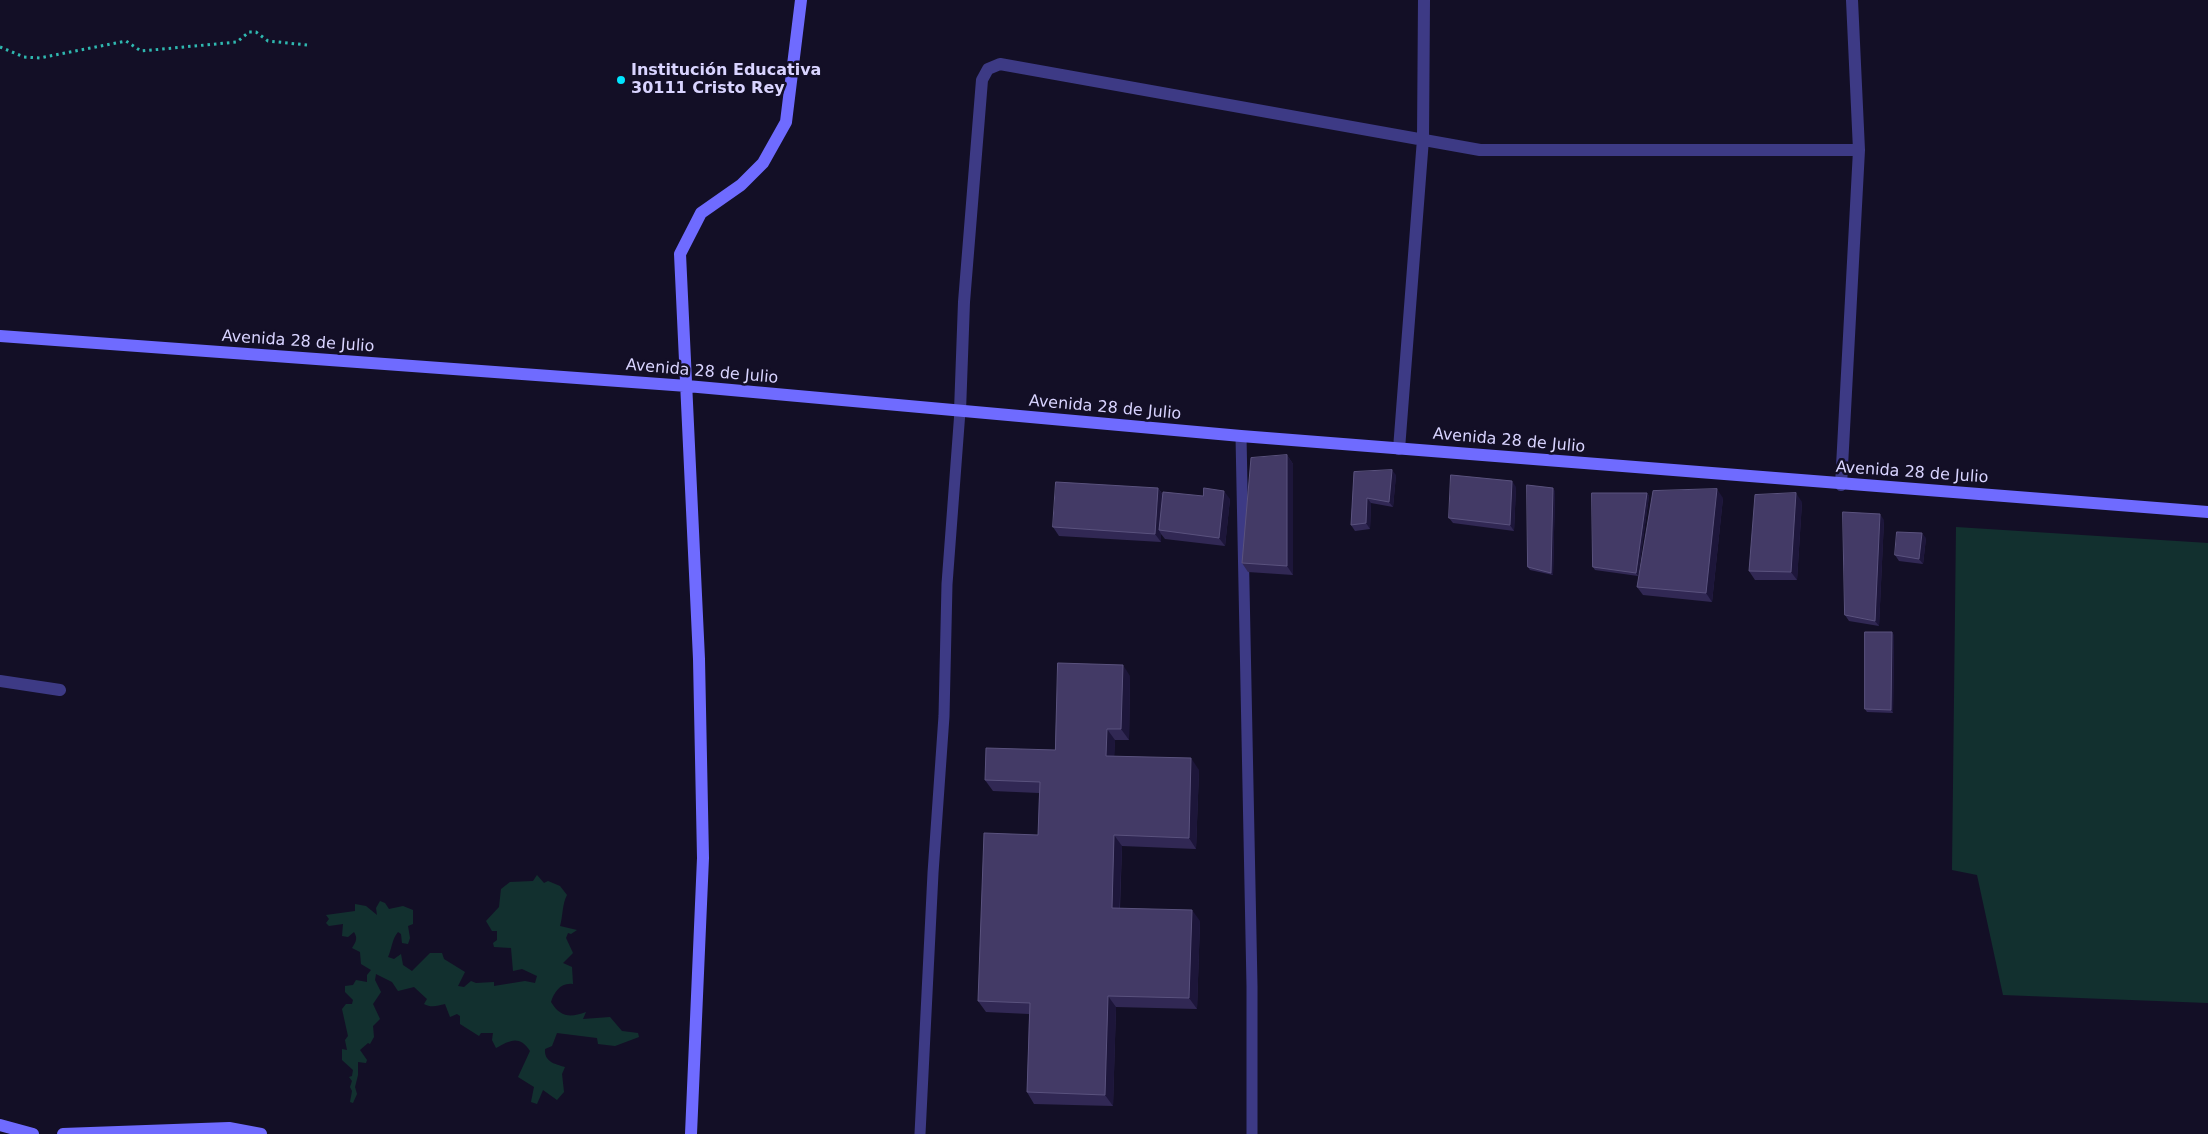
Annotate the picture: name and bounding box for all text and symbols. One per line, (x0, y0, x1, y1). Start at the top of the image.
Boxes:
place label: Institución Educativa 30111 Cristo Rey (631, 61, 821, 99)
marker: Institución Educativa 30111 Cristo Rey (615, 74, 627, 86)
street label: Avenida 28 de Julio (221, 327, 375, 357)
street label: Avenida 28 de Julio (625, 356, 779, 388)
street label: Avenida 28 de Julio (1028, 392, 1182, 424)
street label: Avenida 28 de Julio (1432, 425, 1586, 457)
street label: Avenida 28 de Julio (1835, 458, 1989, 488)

